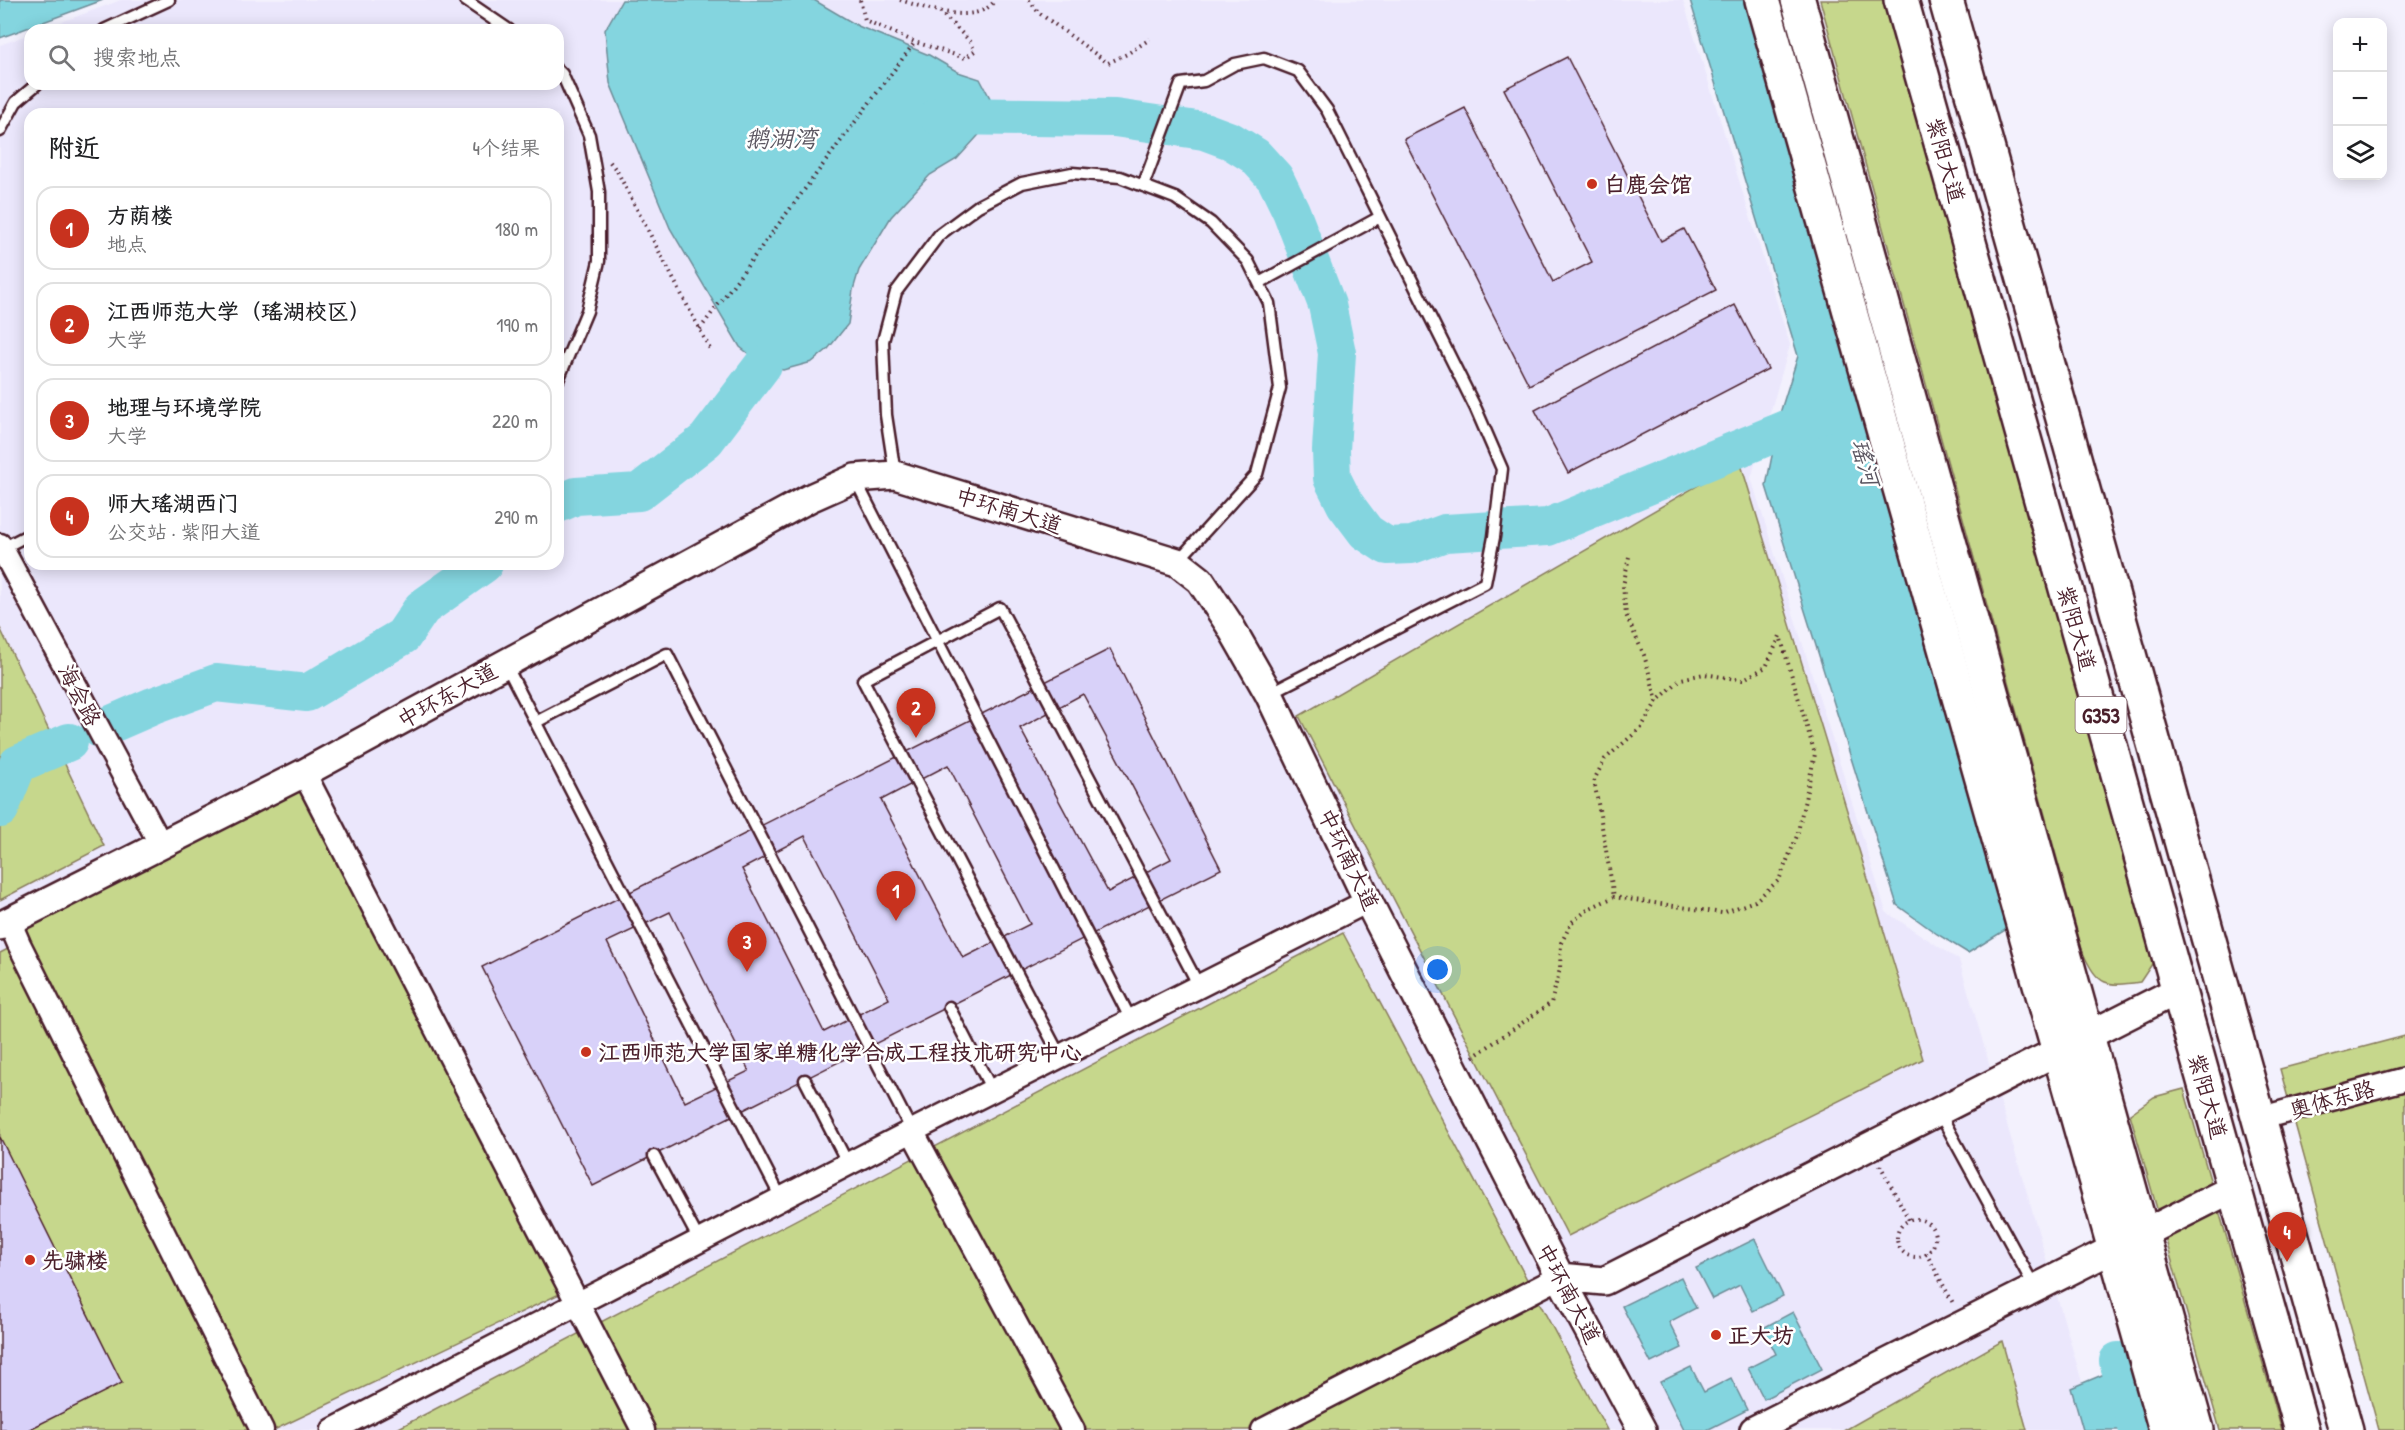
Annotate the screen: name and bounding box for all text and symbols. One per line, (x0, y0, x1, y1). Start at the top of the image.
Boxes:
map controls (2333, 18, 2387, 180)
button: + (2333, 18, 2387, 72)
search box (24, 24, 564, 90)
icon: search (45, 41, 78, 74)
text: 搜索地点 (93, 42, 181, 72)
button: − (2333, 72, 2387, 126)
street label: 紫阳大道 (1919, 114, 1973, 206)
water label: 鹅湖湾 (745, 122, 820, 154)
button: layers (2333, 126, 2387, 180)
text: 附近 (48, 130, 100, 165)
text: 4个结果 (473, 134, 540, 161)
place label: 白鹿会馆 (1604, 169, 1692, 199)
marker: 白鹿会馆 (1585, 177, 1599, 191)
text: 方荫楼 (107, 200, 173, 230)
text: 1 (66, 215, 73, 242)
text: 180 m (495, 215, 538, 242)
text: 地点 (107, 230, 147, 257)
text: 江西师范大学（瑶湖校区） (107, 296, 371, 326)
text: 2 (65, 311, 74, 338)
text: 190 m (496, 311, 538, 338)
text: 大学 (107, 326, 147, 353)
text: 地理与环境学院 (107, 392, 261, 422)
text: 3 (65, 407, 74, 434)
text: 220 m (492, 407, 538, 434)
text: 大学 (107, 422, 147, 449)
water label: 瑶河 (1844, 435, 1889, 493)
street label: 中环南大道 (952, 480, 1066, 540)
text: 师大瑶湖西门 (107, 488, 239, 518)
text: 4 (66, 503, 73, 530)
text: 290 m (494, 503, 538, 530)
text: 公交站 · 紫阳大道 (107, 518, 260, 545)
street label: 紫阳大道 (2050, 582, 2104, 674)
street label: 中环东大道 (392, 655, 502, 735)
street label: 海会路 (51, 659, 109, 731)
pin: 2 (896, 688, 936, 738)
road number: G353 (2076, 697, 2126, 733)
street label: 中环南大道 (1311, 803, 1387, 915)
pin: 1 (876, 872, 916, 921)
pin: 3 (728, 922, 766, 972)
your location (1423, 955, 1452, 984)
place label: 江西师范大学国家单糖化学合成工程技术研究中心 (598, 1037, 1082, 1067)
marker: 江西师范大学国家单糖化学合成工程技术研究中心 (579, 1045, 593, 1059)
street label: 紫阳大道 (2181, 1050, 2235, 1142)
street label: 奥体东路 (2286, 1072, 2378, 1126)
pin: 4 (2268, 1212, 2306, 1262)
street label: 中环南大道 (1530, 1237, 1608, 1349)
place label: 先骕楼 (42, 1245, 108, 1275)
marker: 先骕楼 (23, 1253, 37, 1267)
place label: 正大坊 (1728, 1320, 1794, 1350)
marker: 正大坊 (1709, 1328, 1723, 1342)

